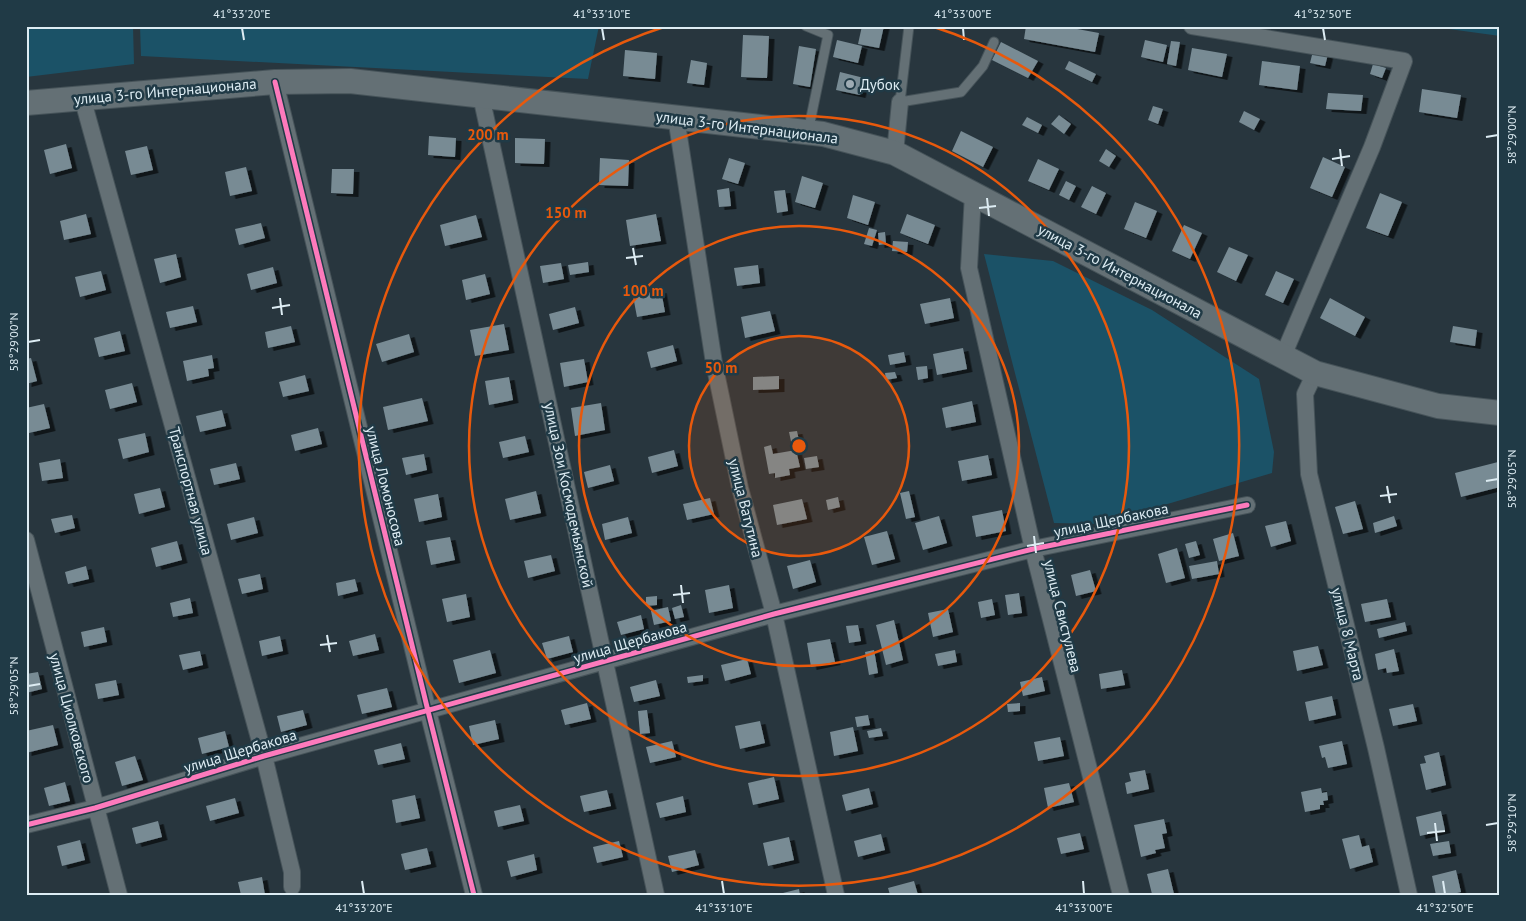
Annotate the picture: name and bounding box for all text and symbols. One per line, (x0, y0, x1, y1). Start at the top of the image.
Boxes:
text: 41°33'20"E (213, 6, 271, 21)
text: 41°33'10"E (573, 6, 631, 21)
text: 41°33'00"E (934, 6, 992, 21)
text: 41°32'50"E (1294, 6, 1352, 21)
street label: улица 3-го Интернационала (73, 74, 257, 108)
place label: Дубок (860, 75, 901, 94)
marker: Дубок (844, 78, 856, 90)
text: 58°29'00"N (1504, 105, 1519, 165)
street label: улица 3-го Интернационала (655, 106, 839, 148)
text: 200 m (467, 125, 509, 144)
text: 150 m (545, 203, 587, 222)
street label: улица 3-го Интернационала (1035, 220, 1205, 322)
text: 100 m (622, 281, 664, 300)
text: 58°29'00"N (6, 312, 21, 372)
text: 50 m (705, 358, 737, 377)
street label: улица Зои Космодемьянской (540, 401, 598, 589)
street label: улица Ломоносова (362, 424, 410, 548)
street label: Транспортная улица (165, 425, 217, 557)
centre of rings (790, 437, 808, 455)
text: 58°29'05"N (1504, 449, 1519, 509)
street label: улица Ватутина (725, 457, 767, 559)
street label: улица Щербакова (1052, 499, 1170, 541)
street label: улица Свистулева (1040, 558, 1086, 674)
street label: улица 8 Марта (1327, 586, 1369, 682)
street label: улица Щербакова (571, 617, 689, 667)
street label: улица Циолковского (46, 651, 98, 785)
text: 58°29'05"N (6, 656, 21, 716)
street label: улица Щербакова (181, 725, 299, 777)
text: 58°29'10"N (1504, 793, 1519, 853)
text: 41°33'20"E (335, 900, 393, 915)
text: 41°33'10"E (695, 900, 753, 915)
text: 41°33'00"E (1055, 900, 1113, 915)
text: 41°32'50"E (1416, 900, 1474, 915)

